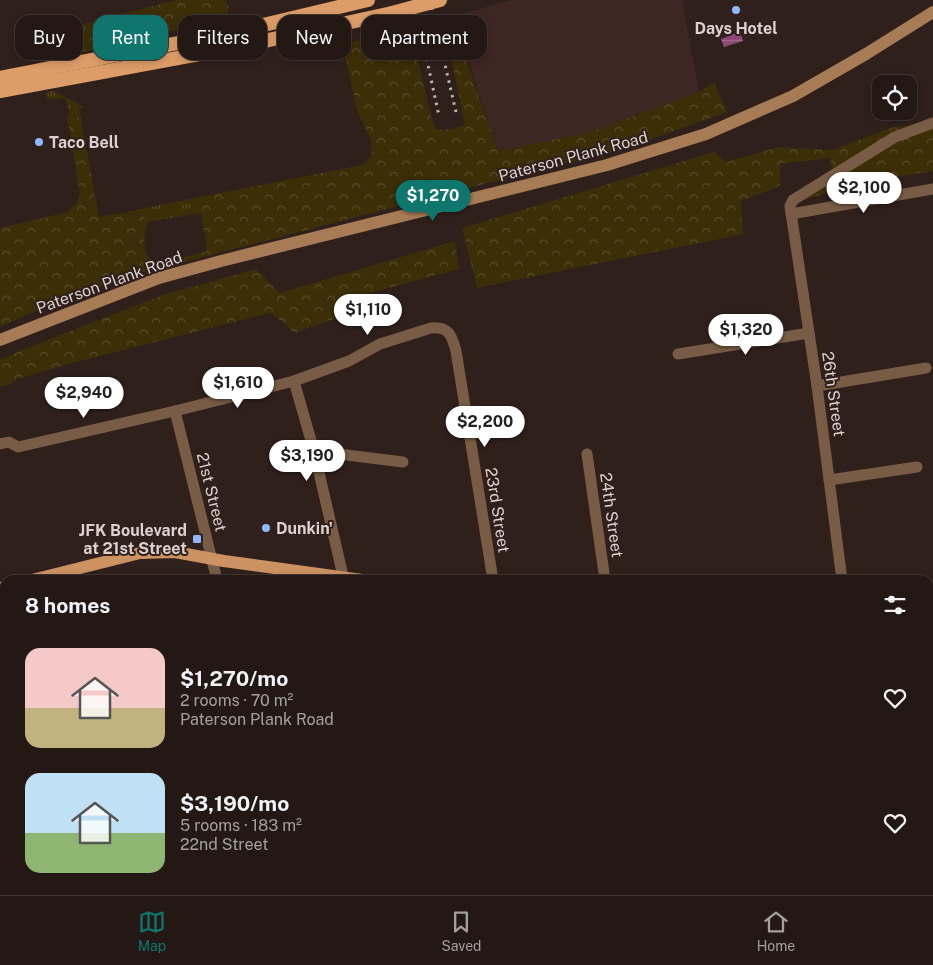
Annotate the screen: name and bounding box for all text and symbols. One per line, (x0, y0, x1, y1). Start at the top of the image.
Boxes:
marker: Days Hotel (730, 4, 742, 16)
chip: Buy (15, 15, 83, 60)
chip: Rent (93, 15, 168, 60)
chip: Filters (178, 15, 267, 60)
chip: New (277, 15, 351, 60)
chip: Apartment (361, 15, 487, 60)
place label: Days Hotel (695, 19, 777, 38)
map controls (872, 75, 917, 120)
button: locate (872, 75, 917, 120)
street label: Paterson Plank Road (496, 127, 650, 186)
place label: Taco Bell (49, 133, 119, 152)
marker: Taco Bell (33, 136, 45, 148)
pin: $2,100 (823, 172, 905, 214)
text: $2,100 (838, 178, 890, 197)
pin: $1,270 (392, 180, 474, 222)
text: $1,270 (407, 186, 459, 205)
street label: Paterson Plank Road (34, 247, 185, 318)
pin: $1,110 (327, 294, 409, 336)
text: $1,110 (345, 300, 391, 319)
pin: $1,320 (705, 314, 787, 356)
text: $1,320 (719, 320, 773, 339)
street label: 26th Street (818, 350, 849, 438)
pin: $1,610 (197, 366, 279, 409)
text: $1,610 (213, 373, 263, 392)
pin: $2,940 (43, 376, 125, 419)
text: $2,940 (56, 383, 112, 402)
pin: $2,200 (444, 406, 526, 448)
text: $2,200 (457, 412, 513, 431)
pin: $3,190 (266, 440, 348, 482)
text: $3,190 (280, 446, 334, 465)
street label: 21st Street (193, 451, 231, 534)
street label: 23rd Street (481, 466, 514, 554)
street label: 24th Street (596, 471, 627, 559)
place label: Dunkin' (276, 519, 333, 538)
place label: JFK Boulevard at 21st Street (79, 521, 187, 558)
marker: Dunkin' (260, 522, 272, 534)
marker: JFK Boulevard at 21st Street (191, 533, 203, 545)
icon: filters (881, 591, 909, 619)
text: 8 homes (25, 593, 110, 618)
text: $1,270/mo (180, 666, 288, 691)
icon: home (65, 668, 125, 728)
icon: heart (881, 684, 909, 712)
text: 2 rooms · 70 m² (180, 691, 293, 710)
text: Paterson Plank Road (180, 710, 334, 729)
text: $3,190/mo (180, 791, 289, 816)
icon: home (65, 793, 125, 853)
icon: heart (881, 809, 909, 837)
text: 5 rooms · 183 m² (180, 816, 302, 835)
text: 22nd Street (180, 835, 268, 854)
tab: Map (138, 908, 166, 954)
tab: Saved (441, 908, 481, 954)
tab: Home (757, 908, 795, 954)

